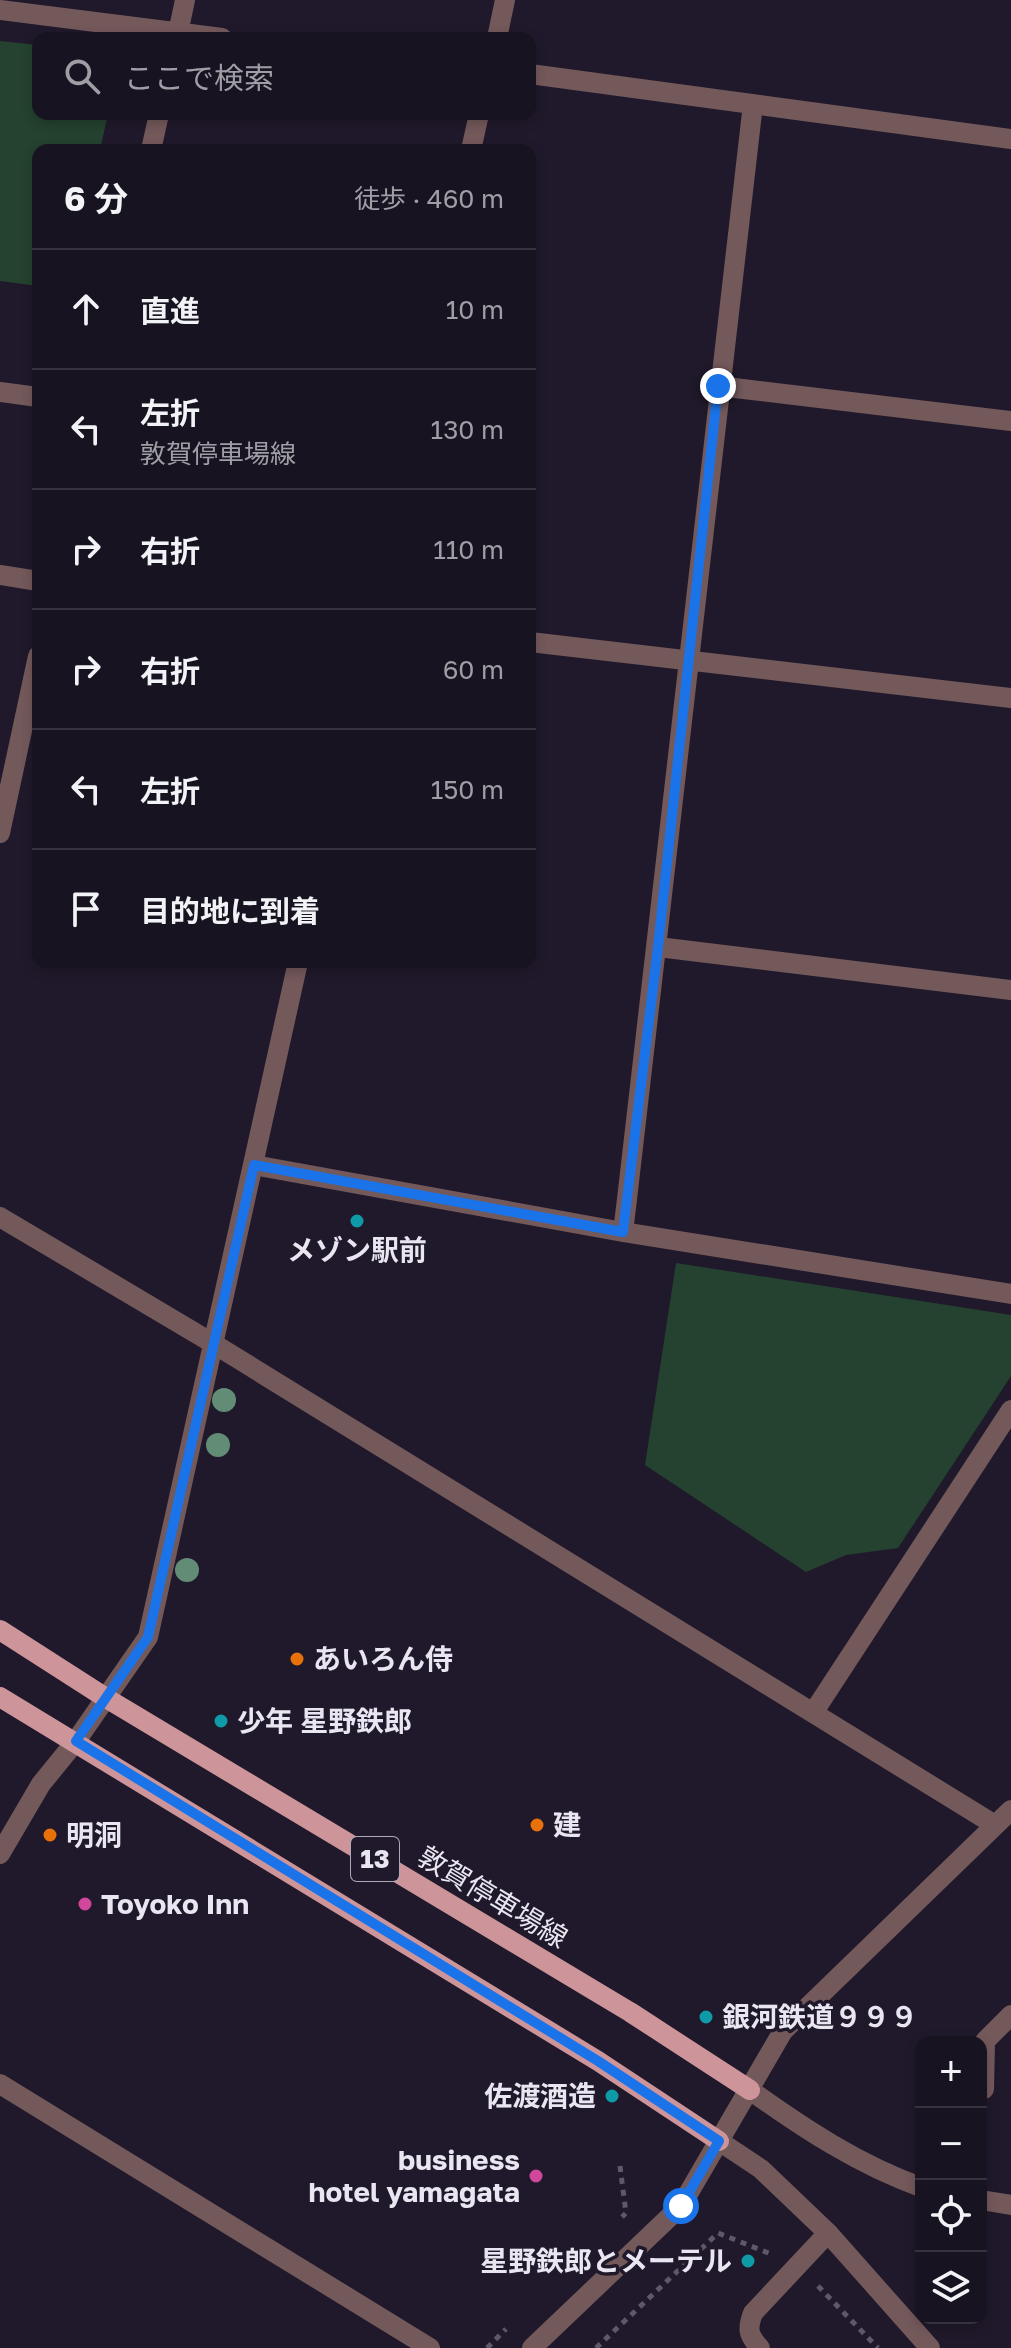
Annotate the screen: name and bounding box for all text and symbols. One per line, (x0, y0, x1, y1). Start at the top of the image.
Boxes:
search box (32, 32, 536, 120)
icon: search (60, 54, 104, 98)
text: ここで検索 (124, 60, 274, 96)
text: 6 分 (64, 178, 128, 218)
text: 徒歩 · 460 m (354, 183, 504, 214)
icon: ahead (64, 287, 108, 331)
text: 直進 (140, 293, 200, 329)
text: 10 m (446, 294, 504, 325)
route end (700, 368, 736, 404)
text: 左折 (140, 395, 200, 431)
icon: left (64, 407, 108, 451)
text: 130 m (431, 414, 504, 445)
text: 敦賀停車場線 (140, 438, 296, 469)
icon: right (64, 527, 108, 571)
text: 右折 (140, 533, 200, 569)
text: 110 m (433, 534, 504, 565)
icon: right (64, 647, 108, 691)
text: 右折 (140, 653, 200, 689)
text: 60 m (443, 654, 504, 685)
icon: left (64, 767, 108, 811)
text: 左折 (140, 773, 200, 809)
text: 150 m (431, 774, 504, 805)
icon: arrive (64, 887, 108, 931)
text: 目的地に到着 (140, 893, 320, 929)
marker: メゾン駅前 (348, 1212, 366, 1230)
place label: メゾン駅前 (287, 1233, 427, 1266)
place label: あいろん侍 (313, 1642, 453, 1675)
marker: あいろん侍 (288, 1650, 306, 1668)
place label: 少年 星野鉄郎 (237, 1704, 412, 1737)
marker: 少年 星野鉄郎 (212, 1712, 230, 1730)
place label: 建 (553, 1808, 581, 1841)
marker: 建 (528, 1816, 546, 1834)
place label: 明洞 (66, 1818, 122, 1851)
marker: 明洞 (41, 1826, 59, 1844)
road number: 13 (351, 1837, 399, 1881)
street label: 敦賀停車場線 (413, 1839, 574, 1954)
place label: Toyoko Inn (101, 1887, 249, 1920)
marker: Toyoko Inn (76, 1895, 94, 1913)
place label: 銀河鉄道９９９ (722, 2000, 918, 2033)
marker: 銀河鉄道９９９ (697, 2008, 715, 2026)
map controls (915, 2036, 987, 2324)
button: + (915, 2036, 987, 2108)
place label: 佐渡酒造 (484, 2079, 596, 2112)
marker: 佐渡酒造 (603, 2087, 621, 2105)
button: − (915, 2108, 987, 2180)
place label: business hotel yamagata (309, 2143, 520, 2208)
marker: business hotel yamagata (527, 2167, 545, 2185)
button: locate (915, 2180, 987, 2252)
route start (663, 2188, 699, 2224)
place label: 星野鉄郎とメーテル (480, 2244, 732, 2277)
marker: 星野鉄郎とメーテル (739, 2252, 757, 2270)
button: layers (915, 2252, 987, 2324)

